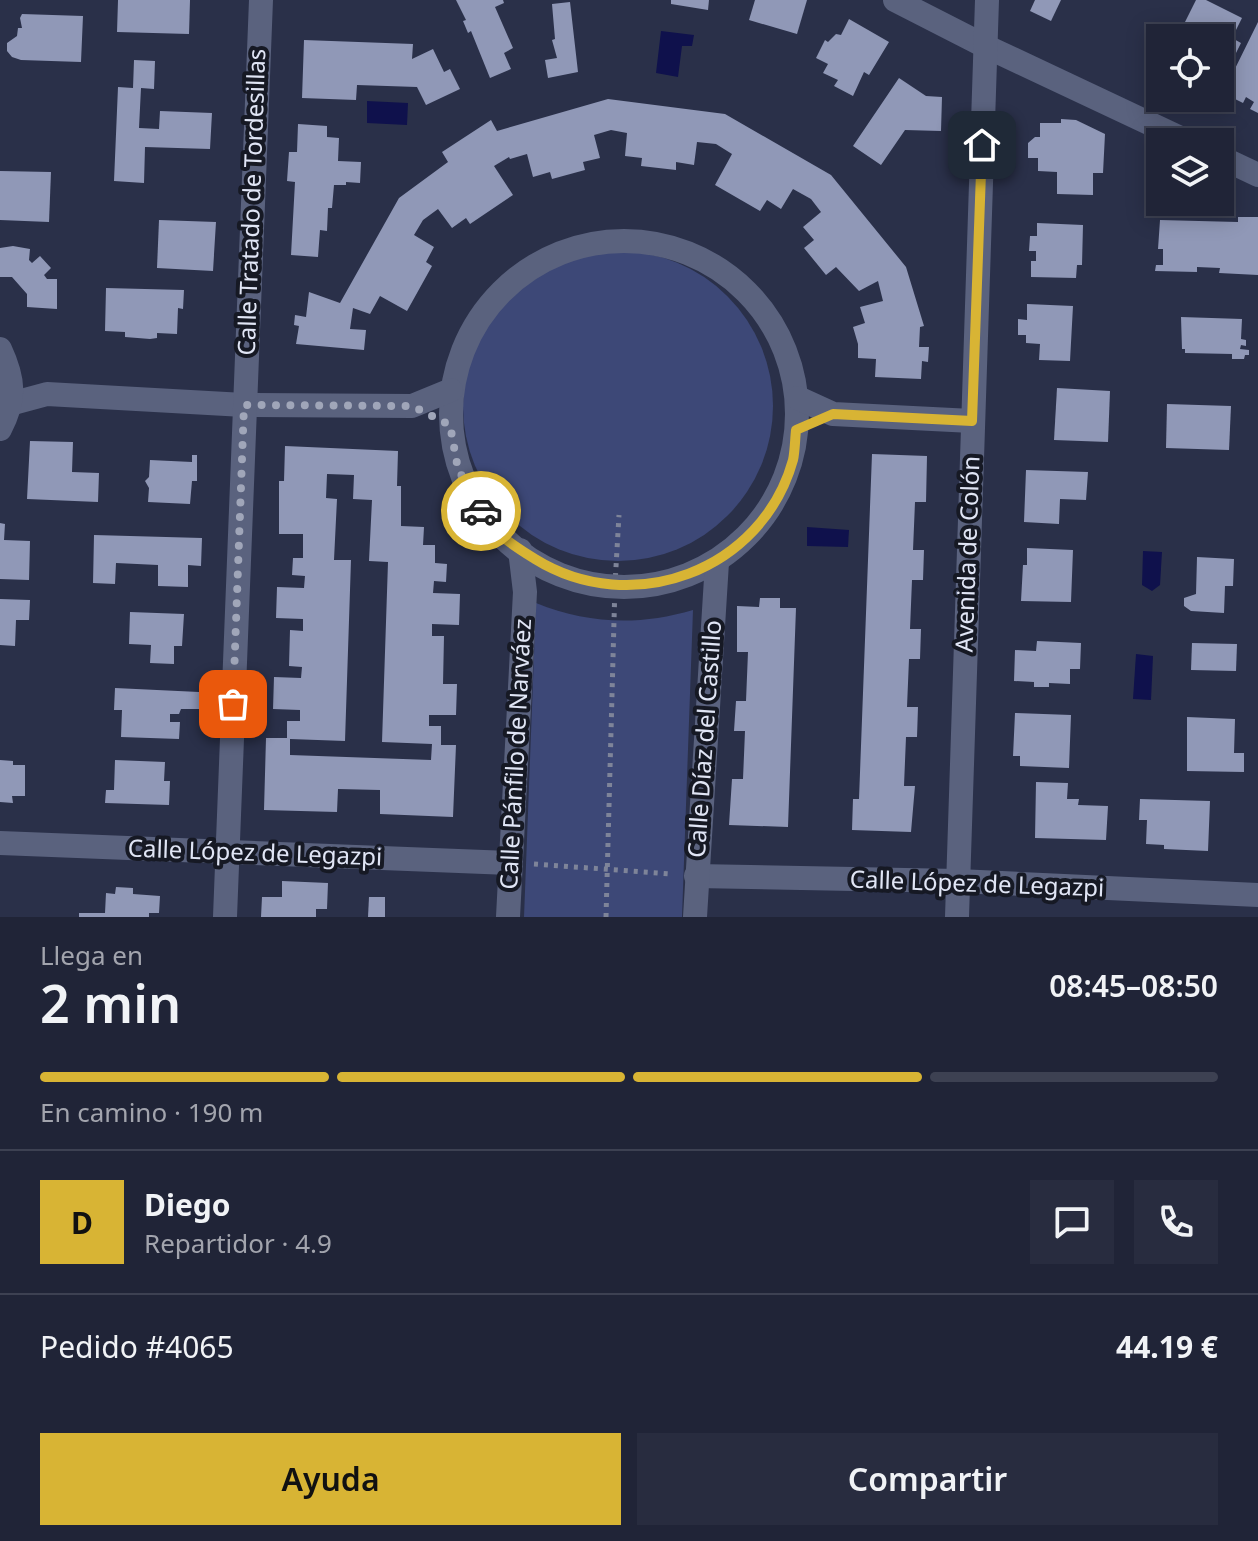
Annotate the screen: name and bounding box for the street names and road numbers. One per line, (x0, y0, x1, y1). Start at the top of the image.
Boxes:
street label: Calle Tratado de Tordesillas (229, 48, 272, 356)
street label: Avenida de Colón (947, 455, 986, 653)
street label: Calle Pánfilo de Narváez (491, 618, 538, 890)
street label: Calle Díaz del Castillo (679, 619, 728, 859)
street label: Calle López de Legazpi (127, 831, 383, 872)
street label: Calle López de Legazpi (849, 862, 1105, 903)

